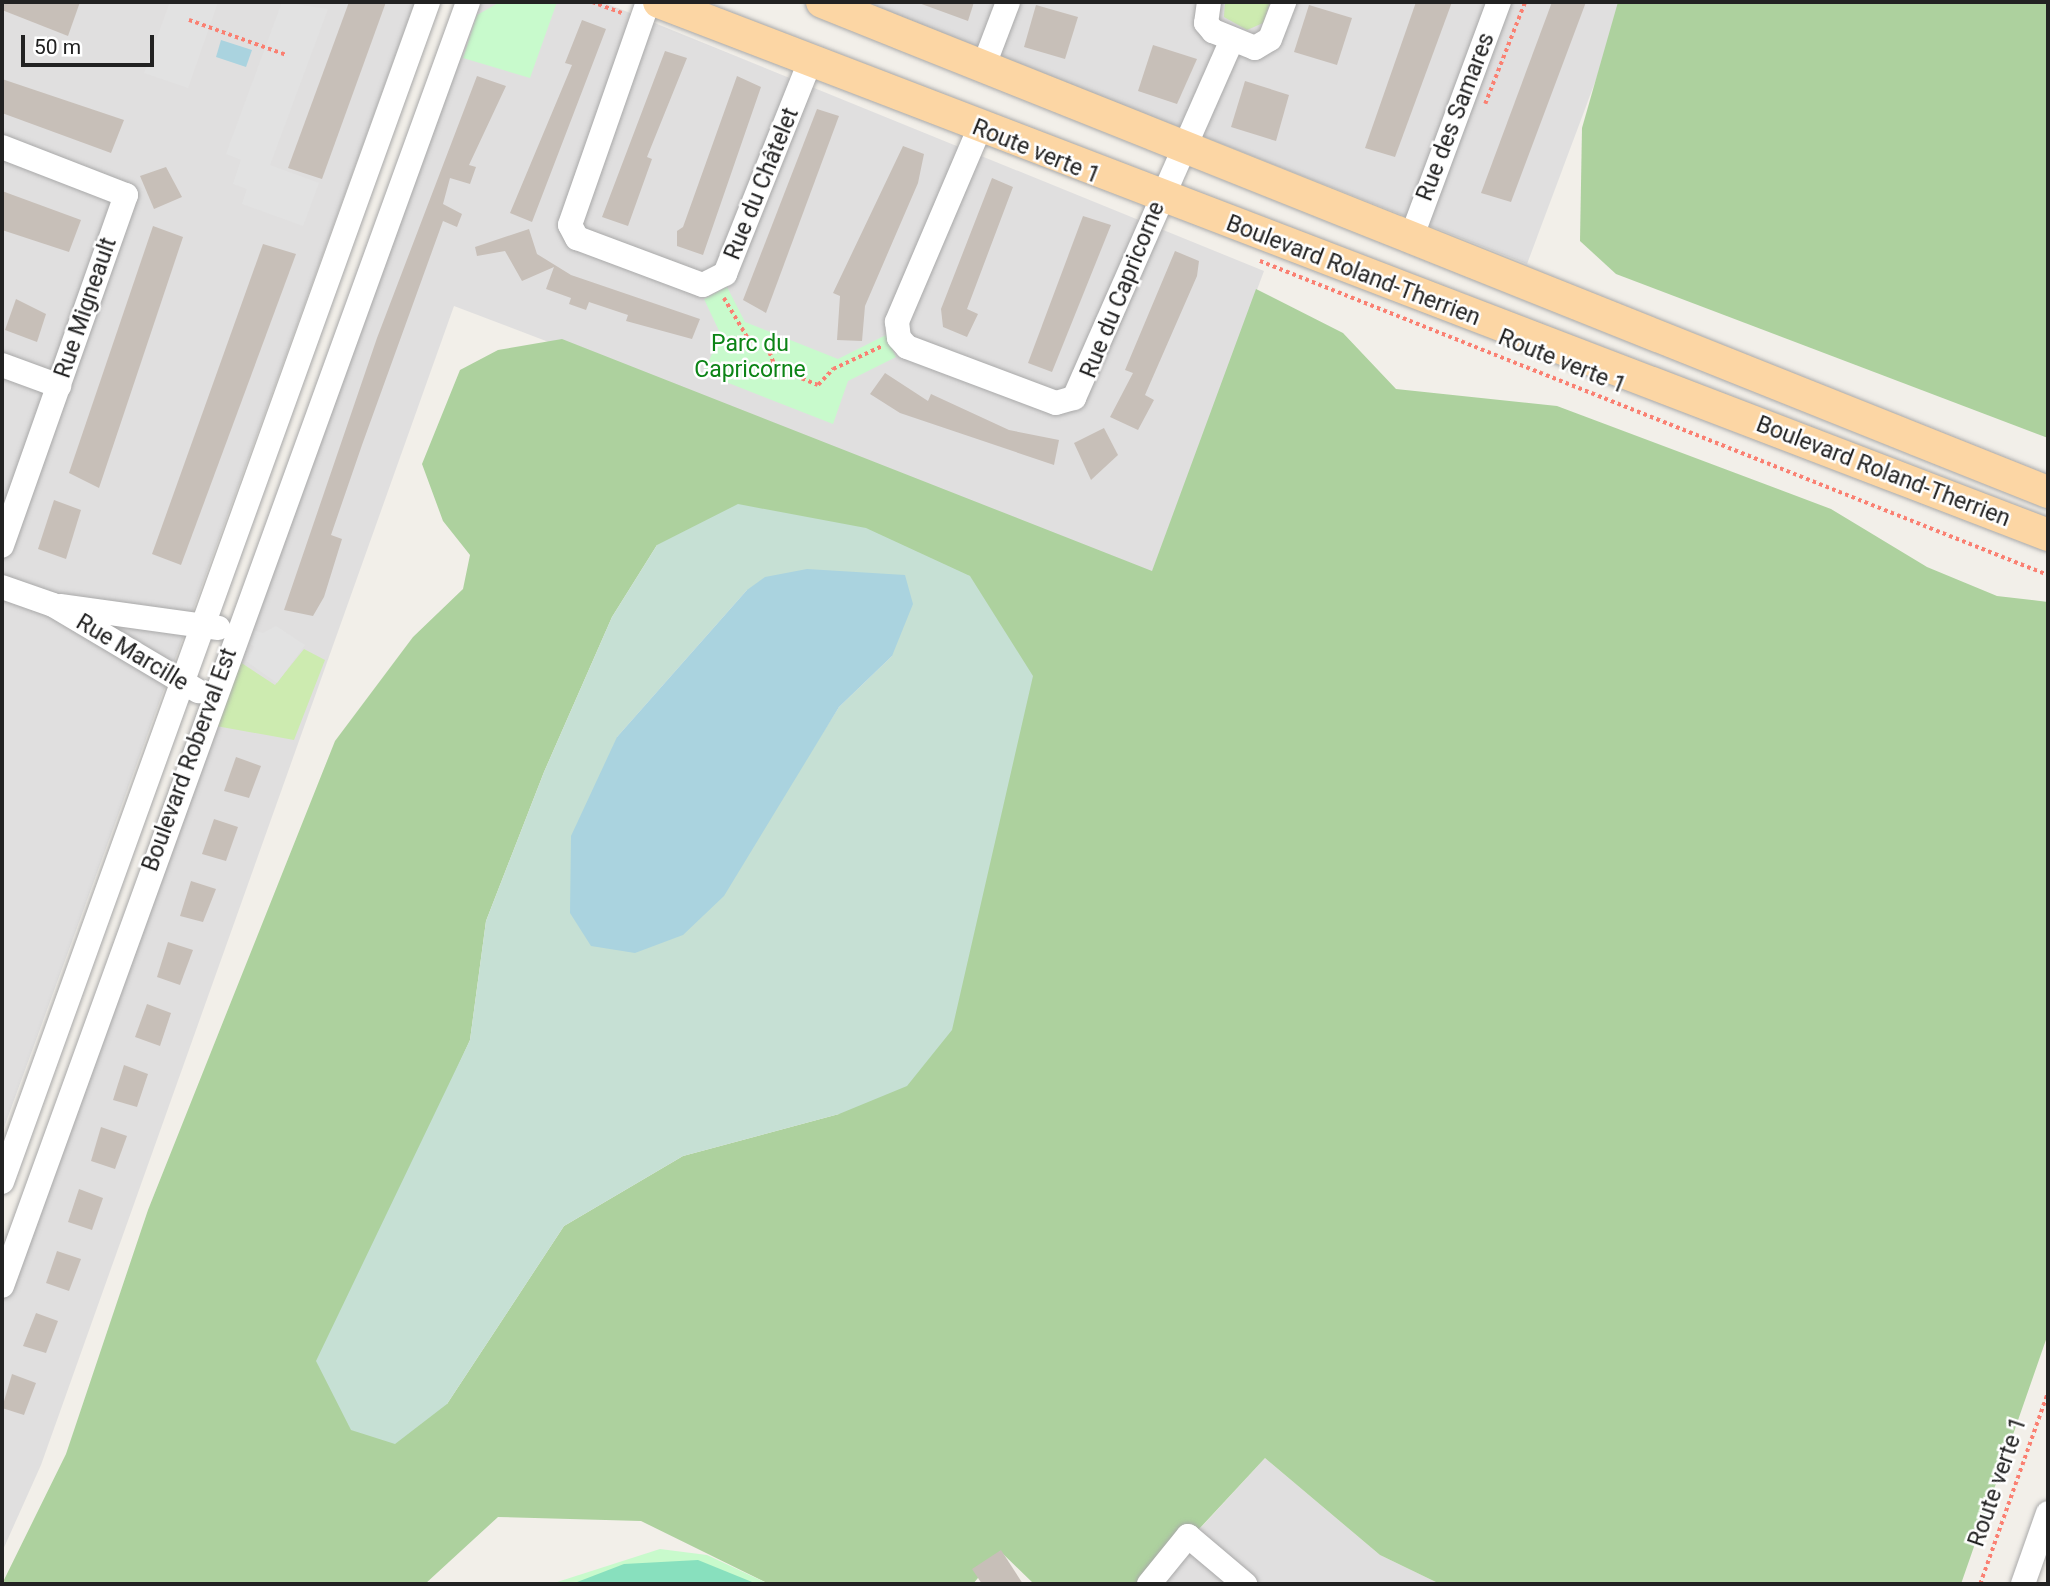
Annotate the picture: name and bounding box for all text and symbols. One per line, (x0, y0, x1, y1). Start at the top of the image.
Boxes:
scale bar (24, 21, 158, 65)
street label: Rue des Samares (1411, 29, 1501, 205)
text: 50 m (34, 35, 81, 59)
street label: Rue du Châtelet (719, 104, 805, 264)
street label: Route verte 1 (968, 114, 1104, 190)
street label: Rue du Capricorne (1075, 198, 1171, 382)
street label: Boulevard Roland-Therrien (1222, 210, 1484, 332)
street label: Rue Migneault (49, 234, 123, 382)
street label: Route verte 1 (1494, 324, 1630, 400)
park label: Parc du Capricorne (694, 330, 806, 384)
street label: Boulevard Roland-Therrien (1752, 411, 2014, 533)
street label: Rue Marcille (71, 609, 193, 697)
street label: Boulevard Roberval Est (137, 645, 243, 875)
street label: Route verte 1 (1963, 1414, 2033, 1550)

